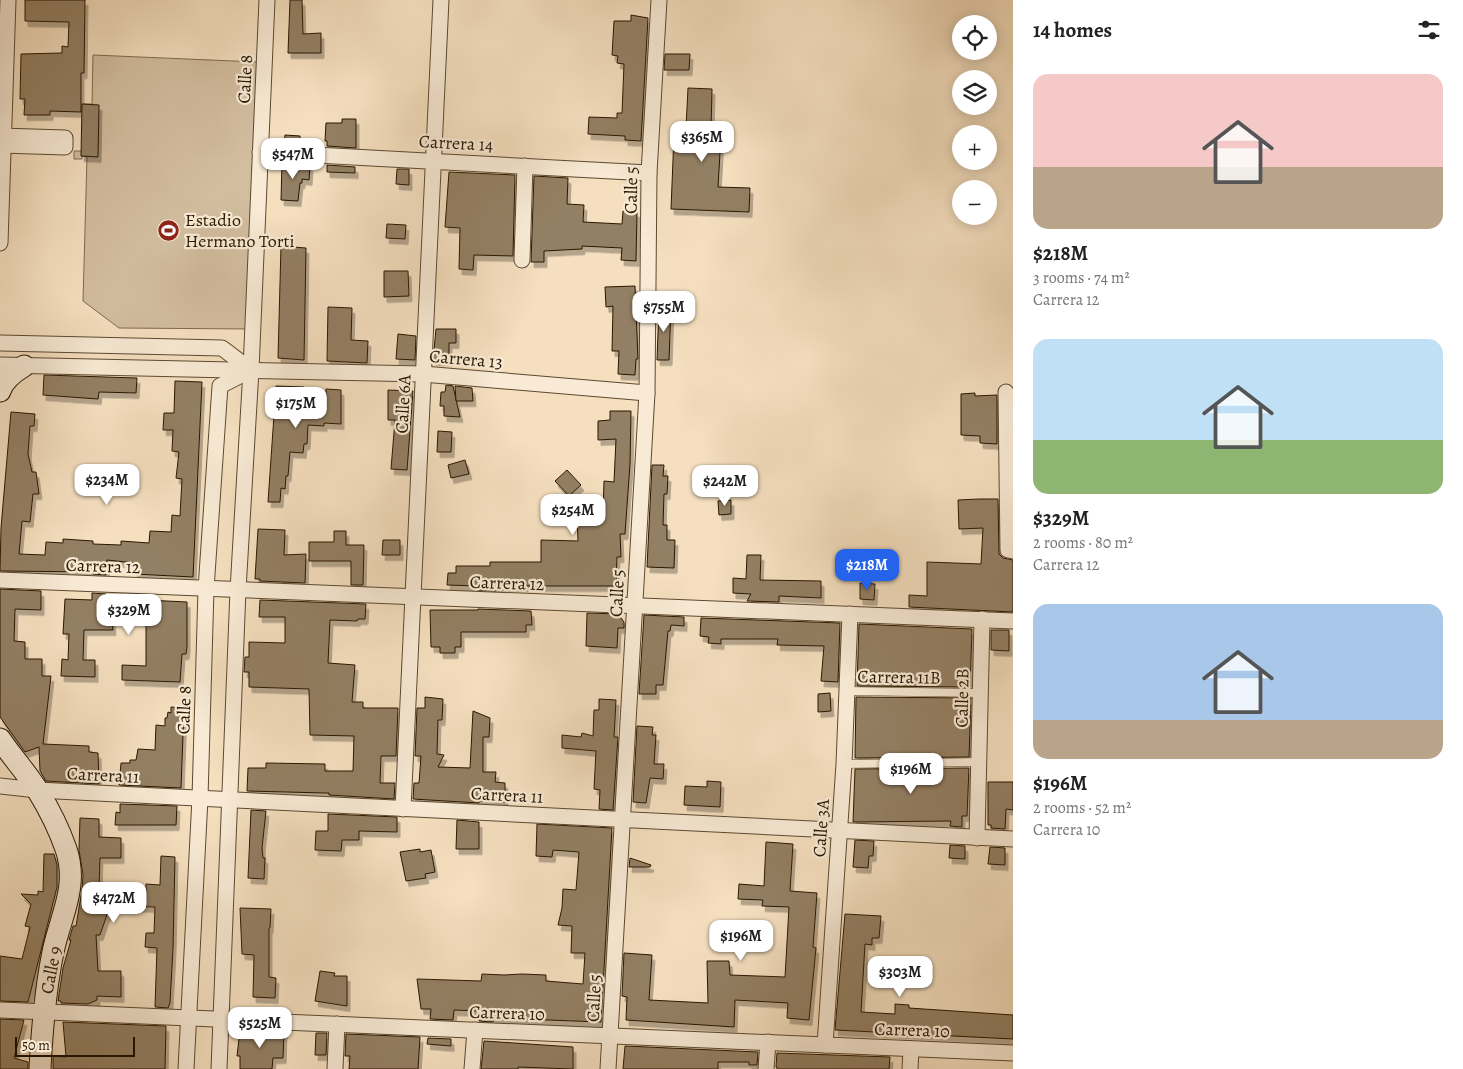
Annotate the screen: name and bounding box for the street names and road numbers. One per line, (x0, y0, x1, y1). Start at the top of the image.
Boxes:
street label: Calle 8 (232, 54, 258, 104)
street label: Carrera 14 (418, 129, 494, 157)
street label: Calle 5 (619, 166, 643, 214)
street label: Carrera 13 (428, 344, 504, 374)
street label: Calle 6A (389, 373, 417, 434)
street label: Carrera 12 (65, 553, 141, 579)
street label: Calle 5 (604, 568, 630, 618)
street label: Carrera 12 (469, 570, 545, 596)
street label: Carrera 11B (857, 664, 941, 690)
street label: Calle 2B (949, 668, 975, 728)
street label: Calle 8 (171, 685, 197, 735)
street label: Carrera 11 (66, 761, 140, 789)
street label: Carrera 11 (470, 781, 544, 809)
street label: Calle 3A (807, 798, 835, 858)
street label: Calle 9 (35, 944, 67, 996)
street label: Calle 5 (581, 973, 607, 1023)
street label: Carrera 10 (469, 1000, 545, 1026)
street label: Carrera 10 (874, 1017, 950, 1043)

